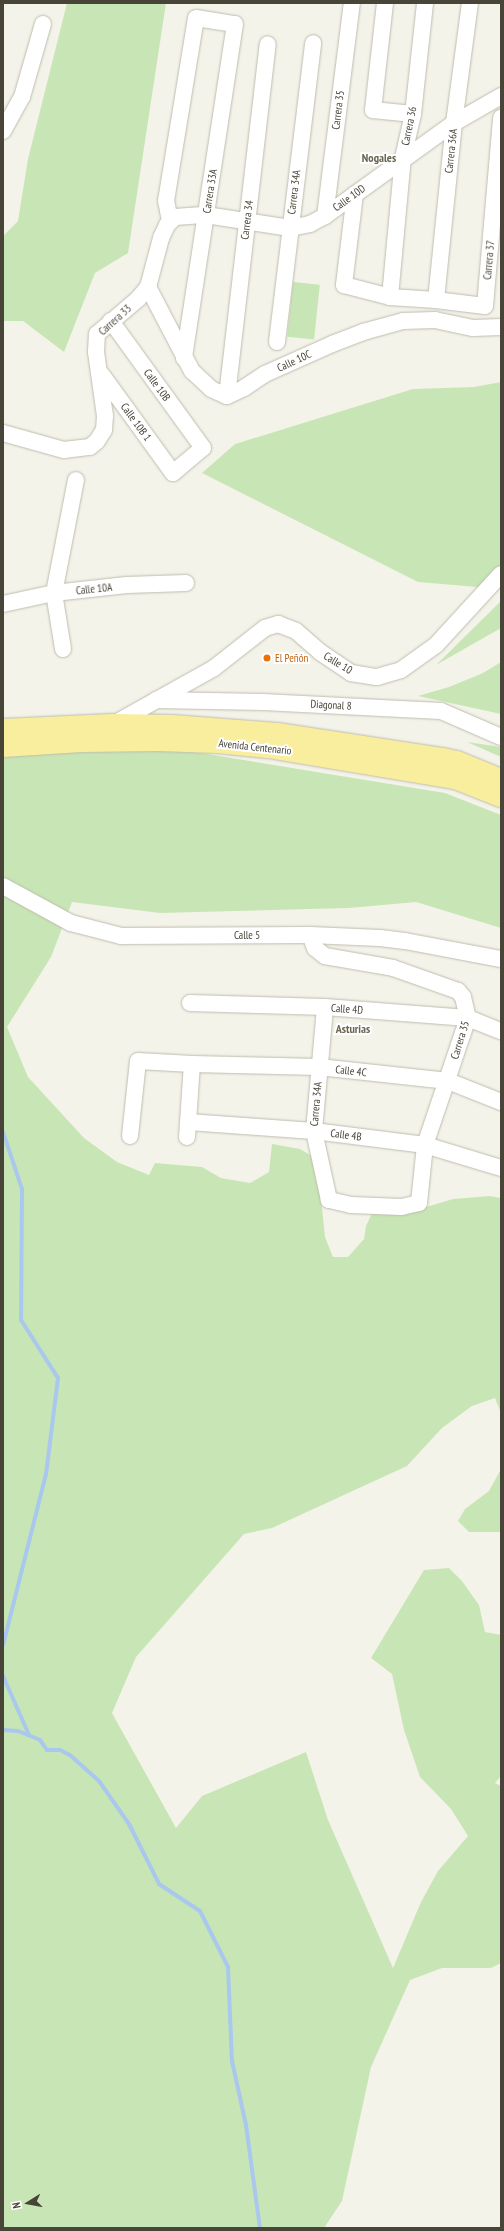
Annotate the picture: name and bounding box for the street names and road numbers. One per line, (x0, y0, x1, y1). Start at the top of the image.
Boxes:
street label: Carrera 35 (329, 90, 347, 130)
street label: Carrera 36 (399, 105, 419, 147)
street label: Carrera 36A (442, 128, 460, 174)
street label: Carrera 33A (200, 168, 220, 214)
street label: Carrera 34A (285, 169, 303, 215)
street label: Calle 10D (330, 182, 368, 214)
street label: Carrera 34 (238, 200, 256, 240)
street label: Carrera 37 (481, 240, 497, 280)
street label: Carrera 33 (96, 302, 134, 338)
street label: Calle 10C (275, 347, 313, 375)
street label: Calle 10B (141, 366, 173, 404)
street label: Calle 10B 1 (118, 400, 154, 444)
street label: Calle 10A (75, 581, 113, 597)
street label: Calle 10 (321, 649, 355, 677)
street label: Diagonal 8 (310, 697, 352, 713)
street label: Avenida Centenario (218, 737, 292, 757)
street label: Calle 5 (234, 928, 260, 942)
street label: Calle 4D (331, 1001, 363, 1017)
street label: Carrera 35 (448, 1019, 472, 1061)
street label: Calle 4C (335, 1063, 367, 1079)
street label: Carrera 34A (307, 1081, 325, 1127)
street label: Calle 4B (330, 1127, 362, 1143)

